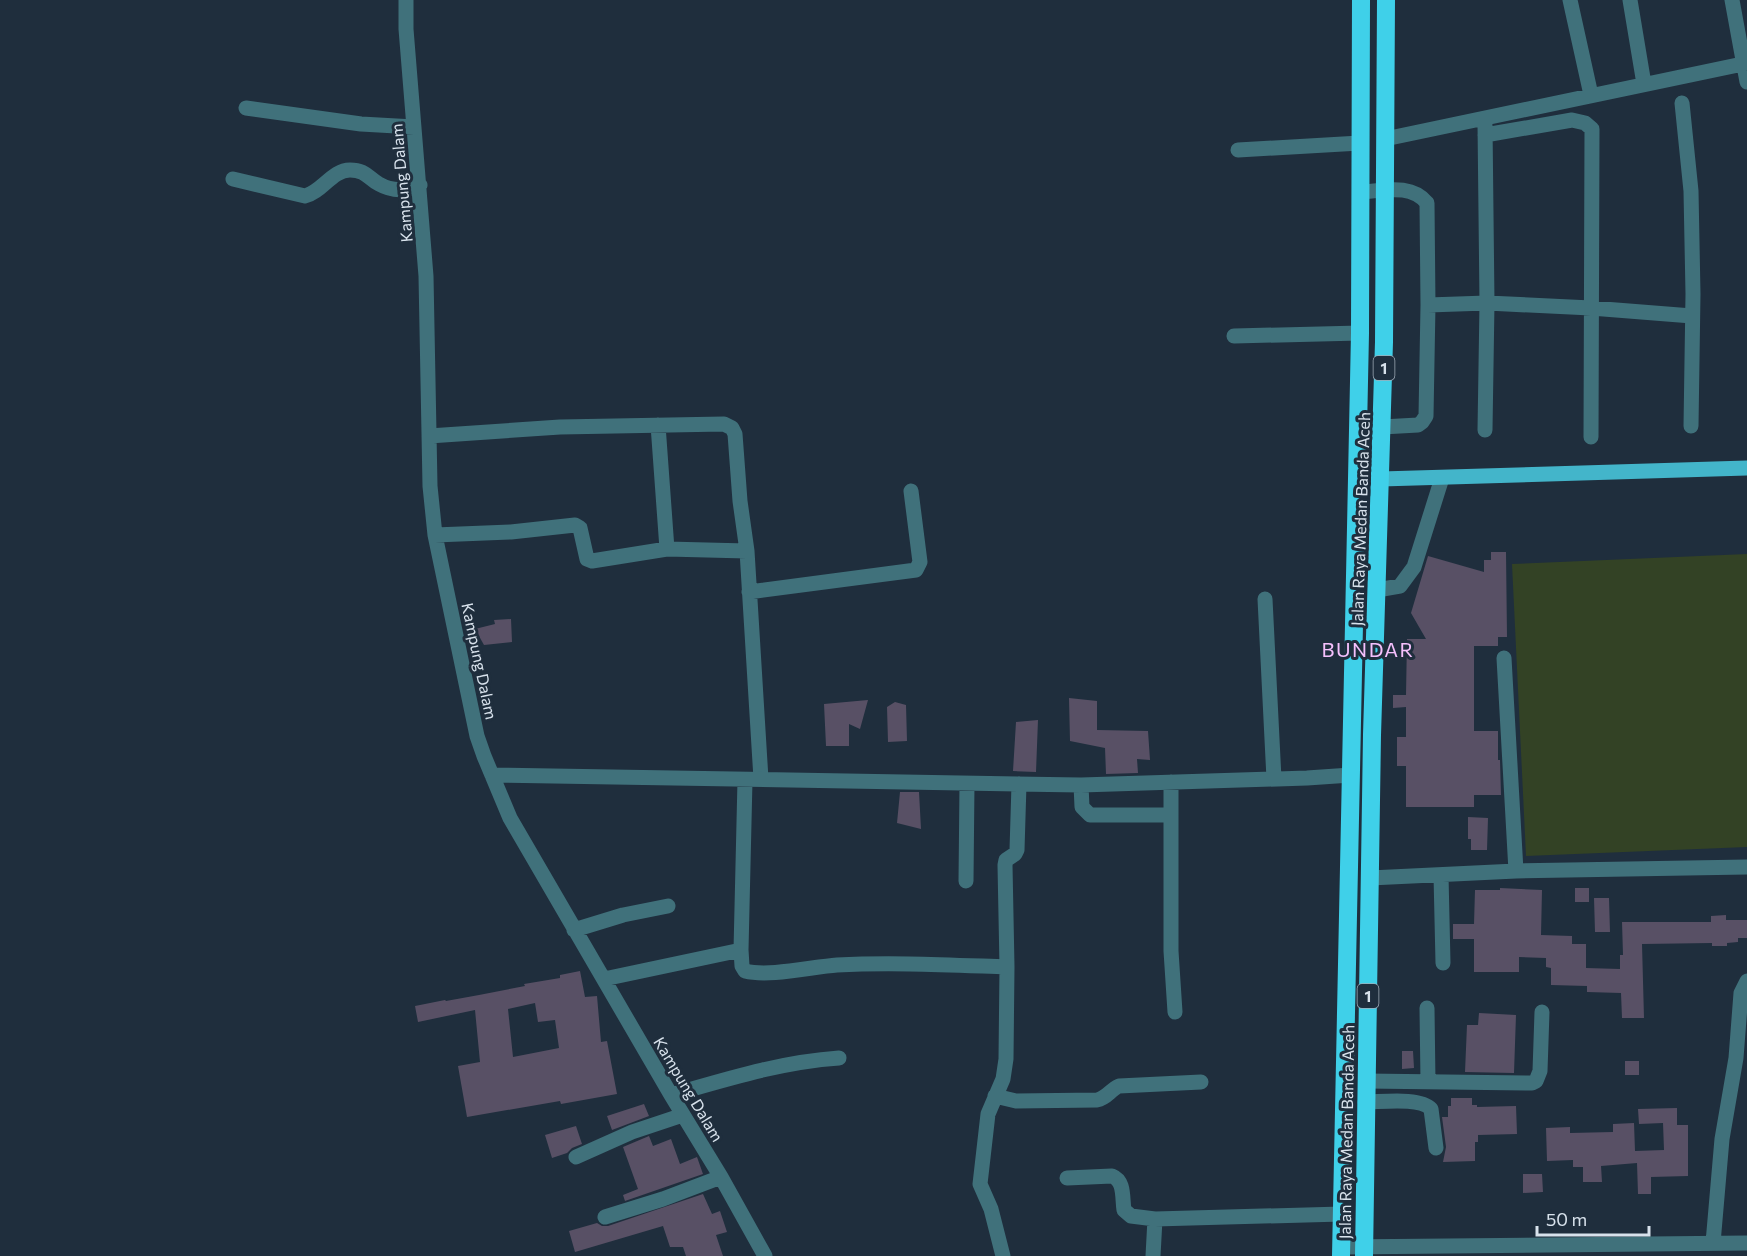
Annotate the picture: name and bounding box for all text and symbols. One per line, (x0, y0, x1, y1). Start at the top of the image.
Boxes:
street label: Kampung Dalam (386, 123, 416, 243)
road number: 1 (1374, 356, 1394, 380)
street label: Jalan Raya Medan Banda Aceh (1347, 412, 1373, 626)
street label: Kampung Dalam (458, 601, 502, 721)
district label: BUNDAR (1322, 637, 1414, 661)
road number: 1 (1358, 984, 1378, 1008)
street label: Jalan Raya Medan Banda Aceh (1335, 1025, 1357, 1239)
street label: Kampung Dalam (650, 1033, 728, 1145)
scale bar (1537, 1199, 1650, 1237)
text: 50 m (1546, 1208, 1587, 1230)

